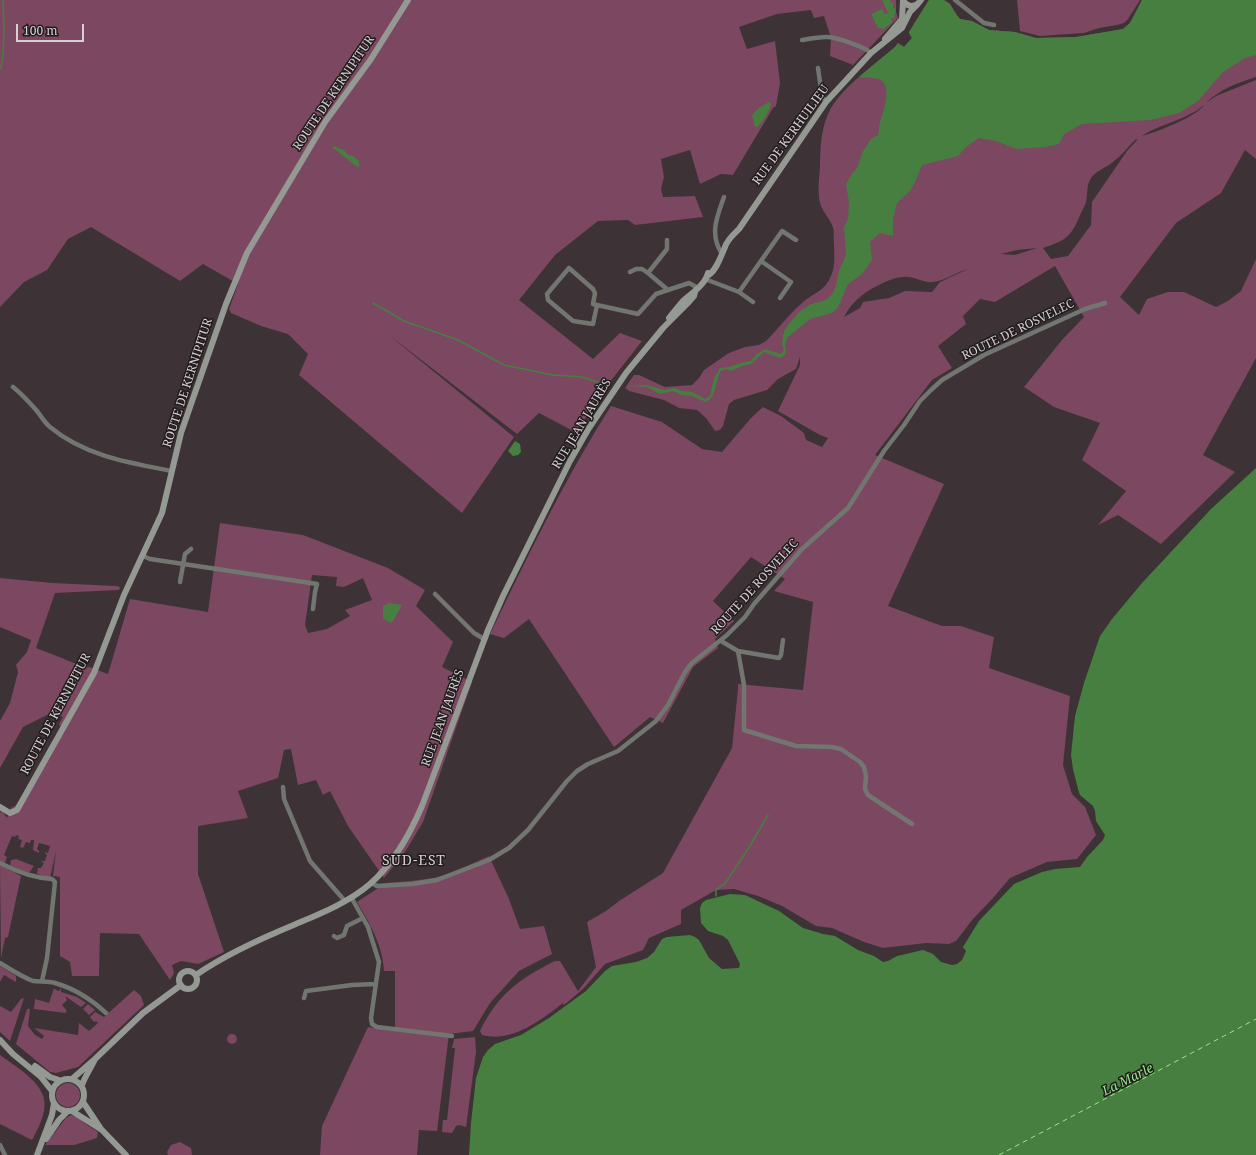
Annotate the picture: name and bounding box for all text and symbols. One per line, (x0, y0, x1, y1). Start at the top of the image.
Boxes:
scale bar (18, 16, 86, 42)
text: 100 m (23, 22, 58, 39)
street label: ROUTE DE KERNIPITUR (290, 33, 378, 153)
street label: RUE DE KERHUILIEU (750, 82, 832, 188)
street label: ROUTE DE ROSVELEC (960, 297, 1076, 363)
street label: ROUTE DE KERNIPITUR (160, 316, 216, 450)
street label: RUE JEAN JAURÈS (549, 376, 615, 472)
street label: ROUTE DE ROSVELEC (708, 536, 802, 638)
street label: ROUTE DE KERNIPITUR (18, 651, 94, 777)
street label: RUE JEAN JAURÈS (419, 667, 467, 769)
district label: SUD-EST (382, 853, 446, 869)
water label: La Marle (1100, 1061, 1156, 1099)

